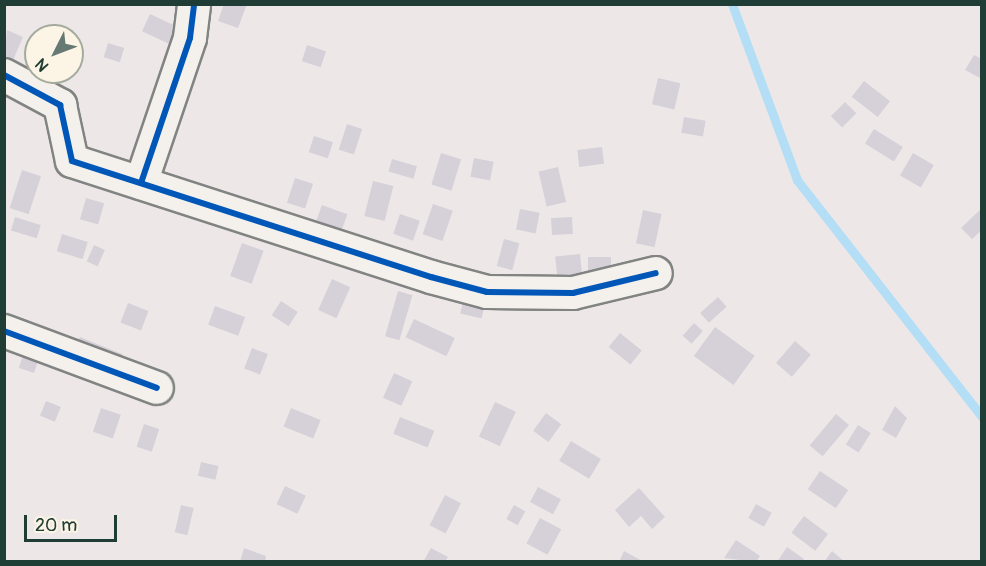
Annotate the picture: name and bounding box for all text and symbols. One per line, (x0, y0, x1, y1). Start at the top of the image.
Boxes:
north arrow (24, 24, 84, 84)
text: N (31, 54, 53, 75)
scale bar (27, 503, 120, 541)
text: 20 m (35, 514, 77, 537)

